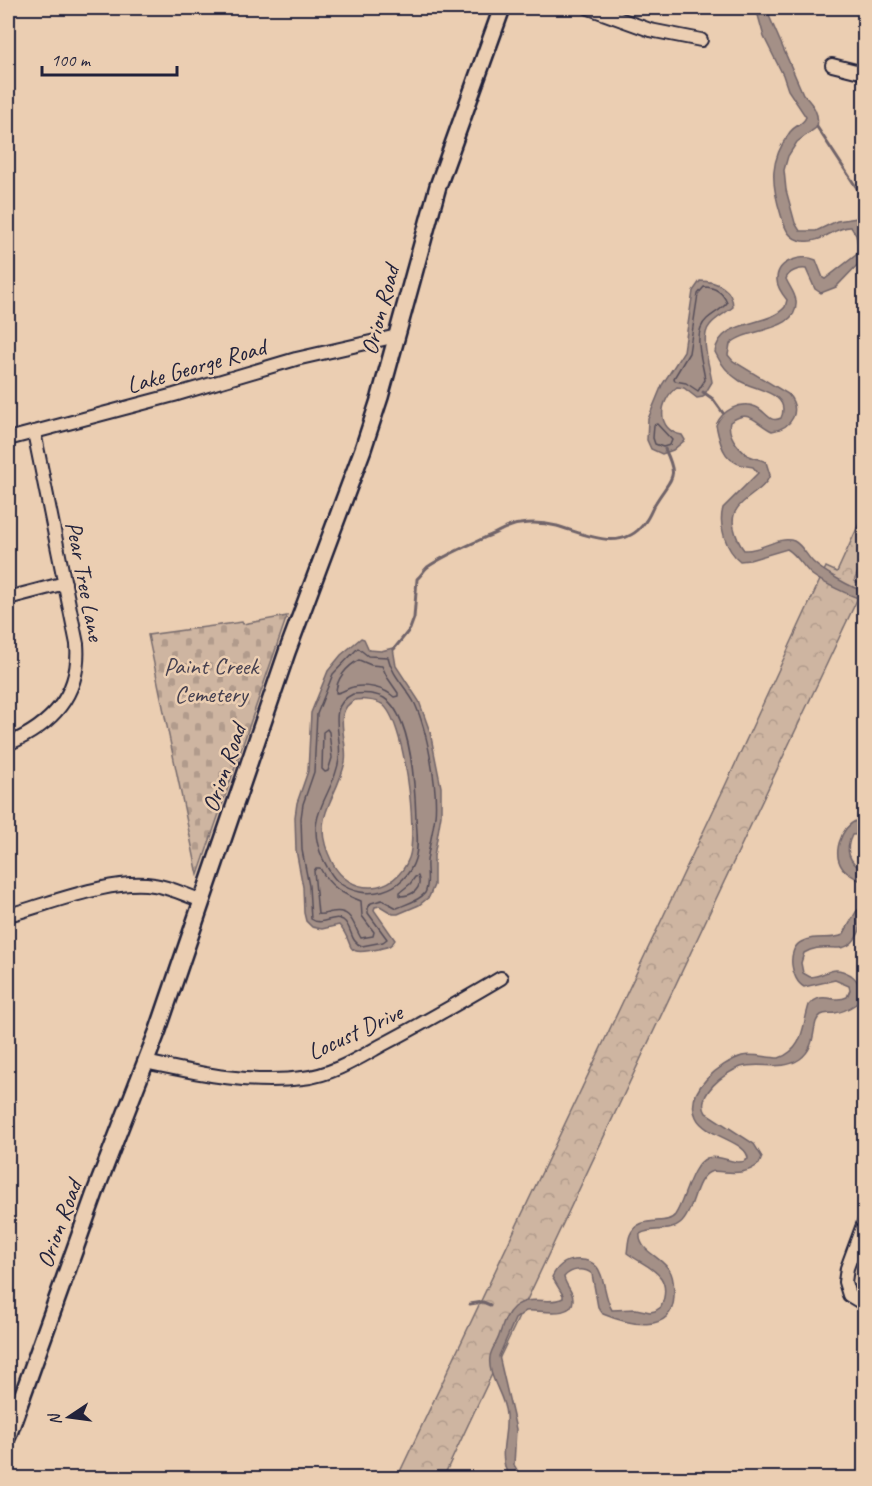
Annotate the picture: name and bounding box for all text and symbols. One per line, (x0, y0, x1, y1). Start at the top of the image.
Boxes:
scale bar (42, 39, 177, 77)
text: 100 m (51, 49, 92, 71)
street label: Orion Road (354, 259, 407, 358)
street label: Lake George Road (123, 331, 272, 400)
street label: Pear Tree Lane (59, 519, 112, 645)
park label: Paint Creek Cemetery (164, 651, 260, 709)
street label: Orion Road (195, 717, 254, 816)
street label: Locust Drive (303, 996, 409, 1067)
street label: Orion Road (29, 1173, 90, 1272)
north arrow (39, 1387, 99, 1447)
text: N (44, 1410, 66, 1427)

